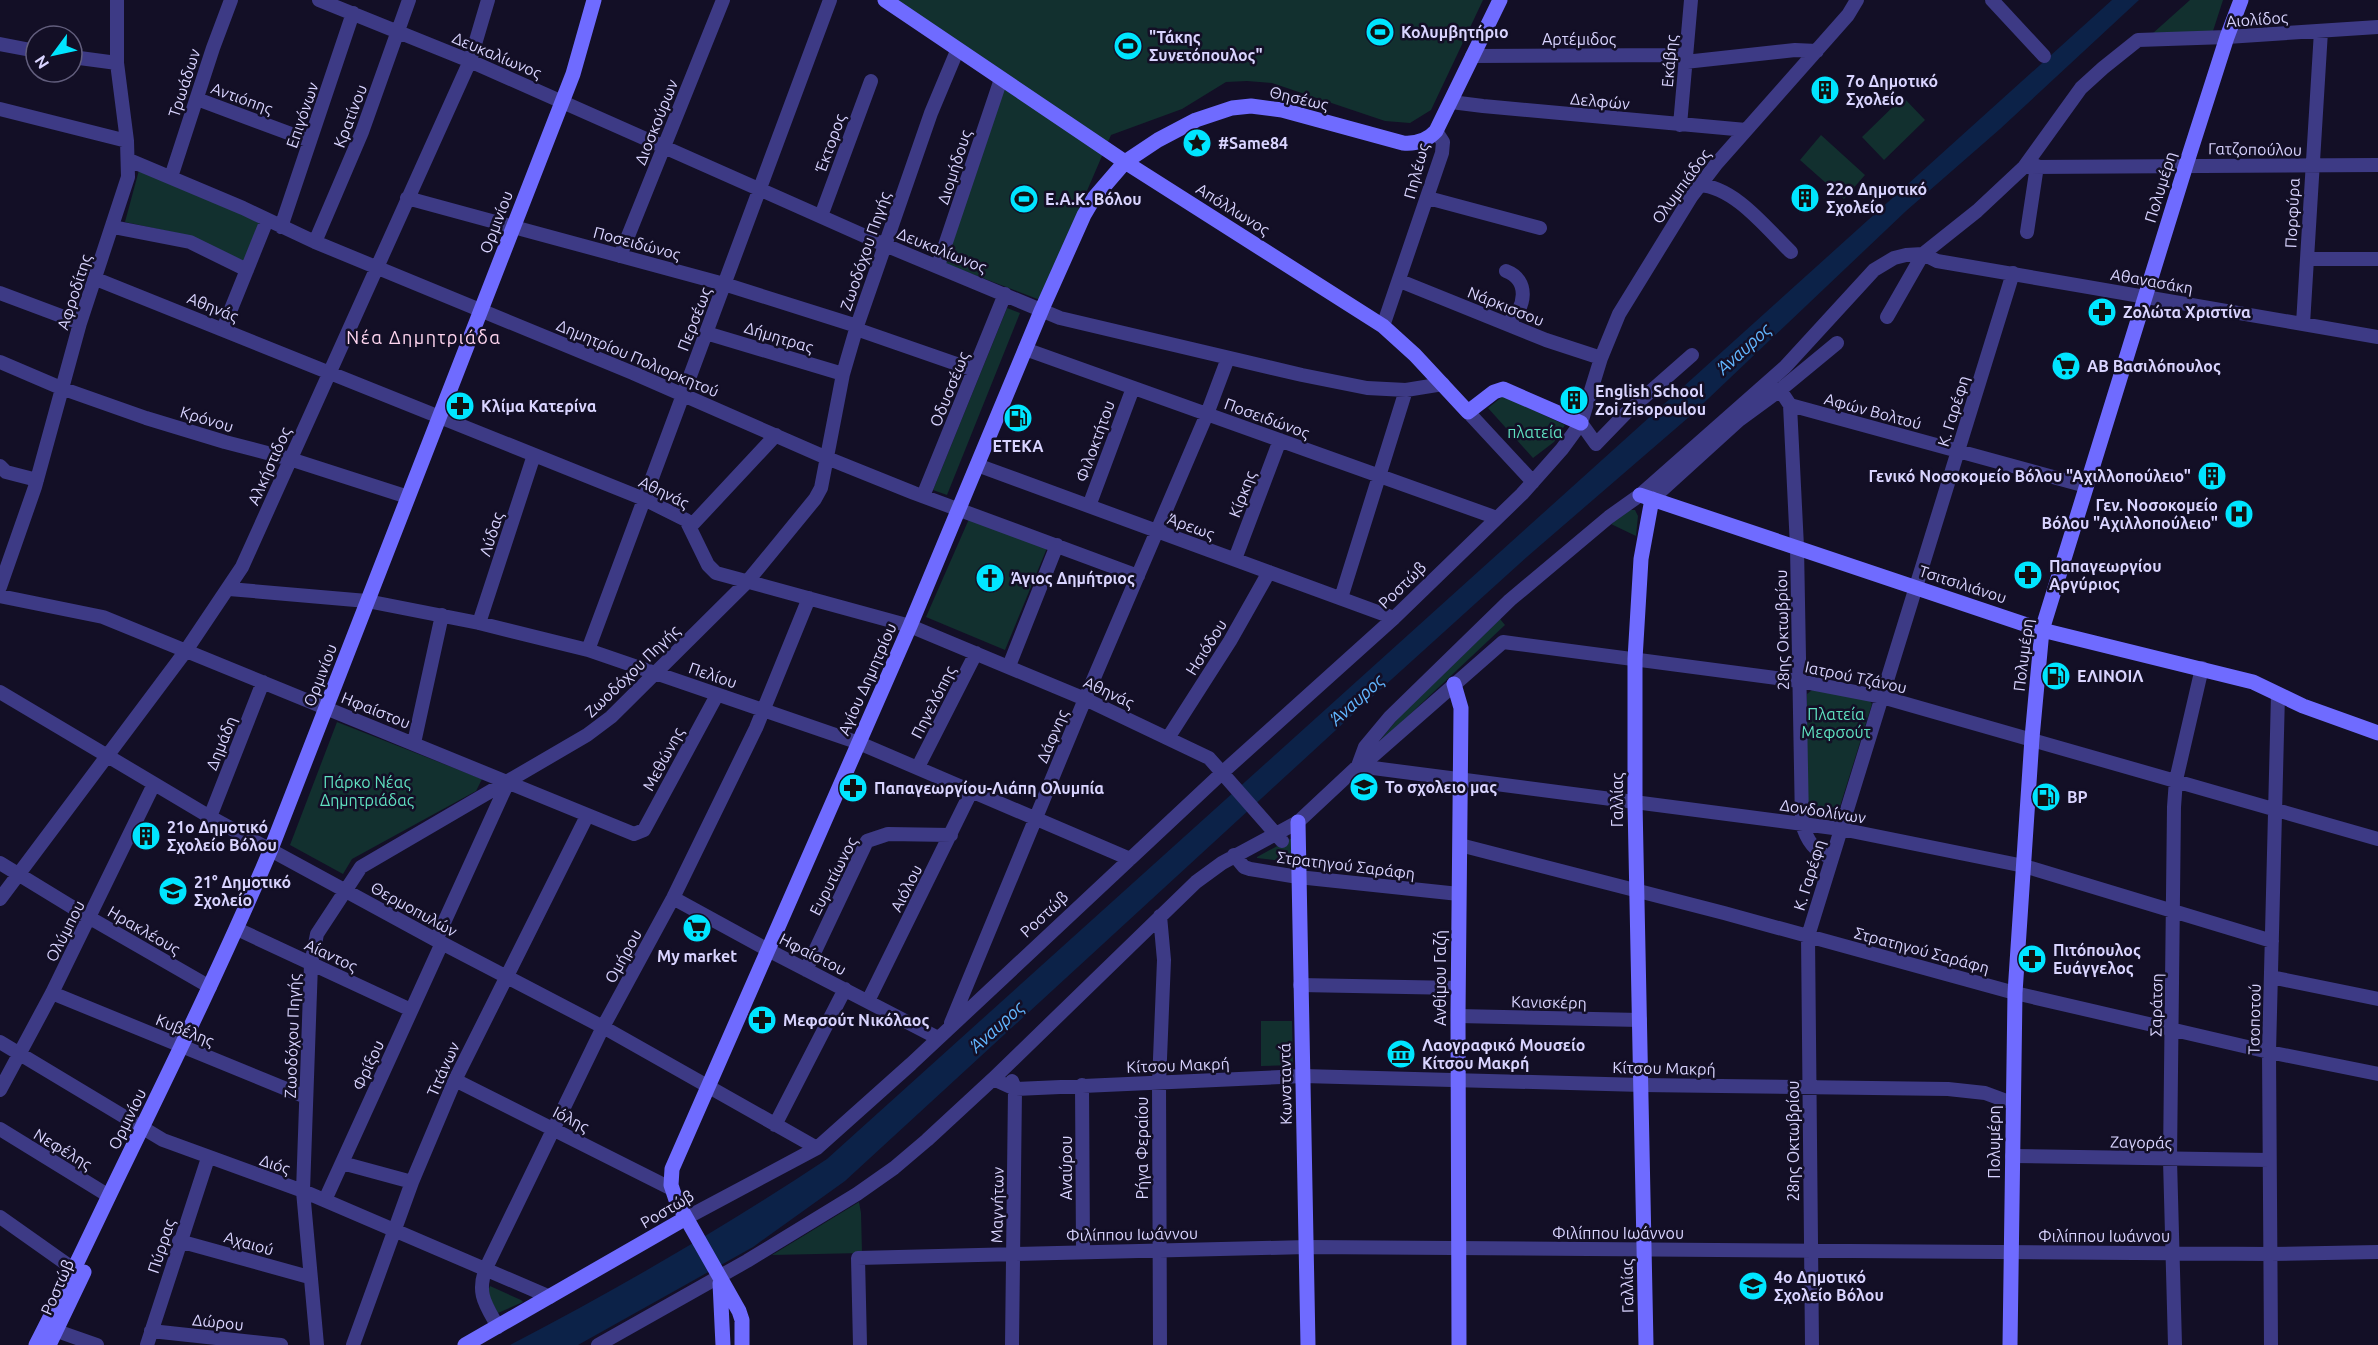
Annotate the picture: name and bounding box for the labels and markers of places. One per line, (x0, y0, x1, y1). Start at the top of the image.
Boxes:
sports icon: Κολυμβητήριο (1364, 16, 1396, 48)
place label: Κολυμβητήριο (1401, 23, 1509, 41)
place label: "Τάκης Συνετόπουλος" (1149, 28, 1263, 65)
sports icon: "Τάκης Συνετόπουλος" (1112, 30, 1144, 62)
place label: 7ο Δημοτικό Σχολείο (1846, 72, 1938, 108)
building icon: 7ο Δημοτικό Σχολείο (1809, 74, 1841, 106)
place icon: #Same84 (1181, 127, 1213, 159)
place label: #Same84 (1218, 134, 1288, 152)
place label: 22ο Δημοτικό Σχολείο (1826, 180, 1927, 216)
building icon: 22ο Δημοτικό Σχολείο (1789, 182, 1821, 214)
sports icon: Ε.Α.Κ. Βόλου (1008, 183, 1040, 215)
place label: Ε.Α.Κ. Βόλου (1045, 190, 1142, 208)
pharmacy icon: Ζολώτα Χριστίνα (2086, 296, 2118, 328)
place label: Ζολώτα Χριστίνα (2123, 303, 2251, 321)
supermarket icon: ΑΒ Βασιλόπουλος (2050, 350, 2082, 382)
place label: ΑΒ Βασιλόπουλος (2087, 357, 2221, 376)
place label: English School Zoi Zisopoulou (1595, 382, 1706, 418)
building icon: English School Zoi Zisopoulou (1558, 384, 1590, 416)
pharmacy icon: Κλίμα Κατερίνα (444, 390, 476, 422)
place label: Κλίμα Κατερίνα (481, 397, 597, 415)
fuel station icon: ΕΤΕΚΑ (1002, 402, 1034, 434)
place label: ΕΤΕΚΑ (992, 437, 1044, 455)
building icon: Γενικό Νοσοκομείο Βόλου "Αχιλλοπούλειο" (2196, 460, 2228, 492)
place label: Γενικό Νοσοκομείο Βόλου "Αχιλλοπούλειο" (1868, 467, 2191, 485)
place label: Γεν. Νοσοκομείο Βόλου "Αχιλλοπούλειο" (2041, 496, 2218, 532)
hospital icon: Γεν. Νοσοκομείο Βόλου "Αχιλλοπούλειο" (2223, 498, 2255, 530)
place label: Παπαγεωργίου Αργύριος (2049, 557, 2162, 594)
pharmacy icon: Παπαγεωργίου Αργύριος (2012, 559, 2044, 591)
church icon: Άγιος Δημήτριος (974, 562, 1006, 594)
place label: Άγιος Δημήτριος (1011, 569, 1135, 588)
fuel station icon: ΕΛΙΝΟΙΛ (2040, 660, 2072, 692)
place label: ΕΛΙΝΟΙΛ (2077, 667, 2144, 685)
school or university icon: Το σχολειο μας (1348, 771, 1380, 803)
pharmacy icon: Παπαγεωργίου-Λιάπη Ολυμπία (837, 772, 869, 804)
place label: Το σχολειο μας (1385, 778, 1497, 797)
place label: Παπαγεωργίου-Λιάπη Ολυμπία (874, 779, 1104, 797)
fuel station icon: BP (2030, 781, 2062, 813)
place label: BP (2067, 788, 2088, 806)
place label: 21ο Δημοτικό Σχολείο Βόλου (167, 818, 277, 854)
building icon: 21ο Δημοτικό Σχολείο Βόλου (130, 820, 162, 852)
place label: 21° Δημοτικό Σχολείο (194, 873, 291, 909)
school or university icon: 21° Δημοτικό Σχολείο (157, 875, 189, 907)
supermarket icon: My market (681, 912, 713, 944)
place label: Πιτόπουλος Ευάγγελος (2053, 941, 2141, 978)
pharmacy icon: Πιτόπουλος Ευάγγελος (2016, 943, 2048, 975)
place label: My market (657, 947, 737, 965)
pharmacy icon: Μεφσούτ Νικόλαος (746, 1004, 778, 1036)
place label: Μεφσούτ Νικόλαος (783, 1011, 929, 1030)
place label: Λαογραφικό Μουσείο Κίτσου Μακρή (1422, 1036, 1585, 1072)
museum icon: Λαογραφικό Μουσείο Κίτσου Μακρή (1385, 1038, 1417, 1070)
place label: 4ο Δημοτικό Σχολείο Βόλου (1774, 1268, 1884, 1304)
school or university icon: 4ο Δημοτικό Σχολείο Βόλου (1737, 1270, 1769, 1302)

